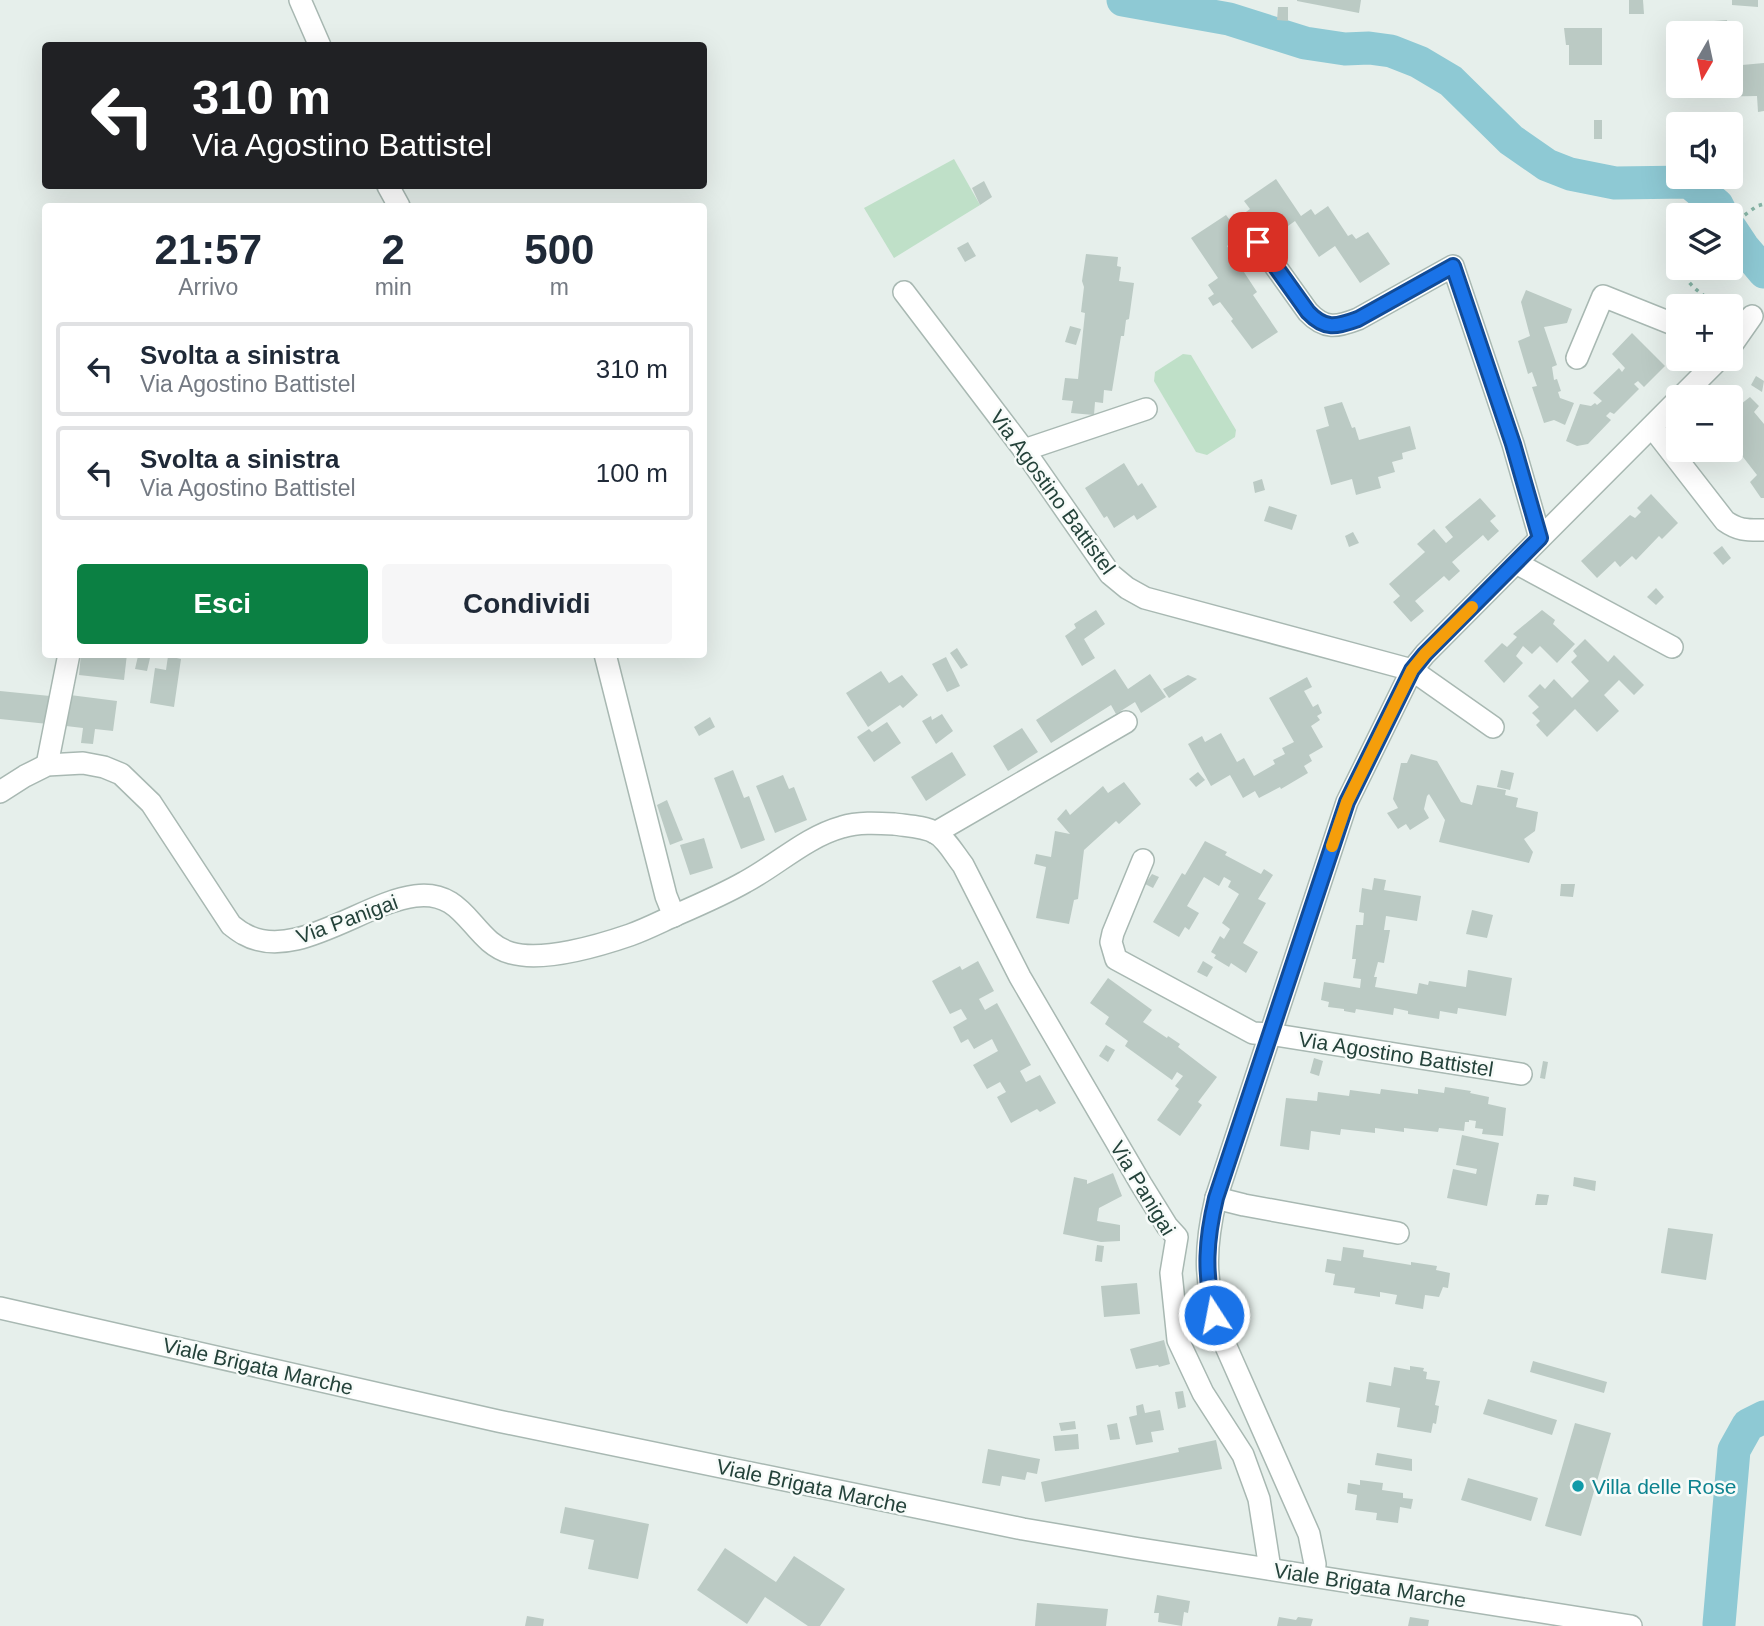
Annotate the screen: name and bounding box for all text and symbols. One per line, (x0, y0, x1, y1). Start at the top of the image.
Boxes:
north arrow (1666, 21, 1743, 98)
map controls (1666, 21, 1743, 462)
icon: left (77, 70, 168, 161)
text: 310 m (192, 70, 331, 124)
button: sound (1666, 112, 1743, 189)
text: Via Agostino Battistel (192, 127, 492, 163)
button: layers (1666, 203, 1743, 280)
pin (1228, 212, 1288, 272)
icon: arrive (1239, 223, 1277, 261)
text: 21:57 (155, 226, 262, 273)
text: 2 (381, 226, 405, 273)
text: 500 (524, 226, 594, 273)
text: Arrivo (178, 274, 238, 300)
text: min (375, 274, 412, 300)
text: m (550, 274, 569, 300)
button: + (1666, 294, 1743, 371)
text: Svolta a sinistra (140, 340, 339, 370)
icon: left (81, 350, 119, 388)
text: 310 m (596, 354, 668, 384)
text: Via Agostino Battistel (140, 371, 356, 397)
button: − (1666, 385, 1743, 462)
street label: Via Agostino Battistel (986, 406, 1120, 578)
text: Svolta a sinistra (140, 444, 339, 474)
icon: left (81, 454, 119, 492)
text: 100 m (596, 458, 668, 488)
text: Via Agostino Battistel (140, 475, 356, 501)
button: Esci (77, 564, 368, 644)
button: Condividi (382, 564, 672, 644)
street label: Via Panigai (293, 890, 401, 948)
street label: Via Agostino Battistel (1297, 1027, 1495, 1081)
street label: Via Panigai (1106, 1137, 1180, 1239)
position arrow (1177, 1278, 1251, 1352)
street label: Viale Brigata Marche (161, 1333, 355, 1399)
street label: Viale Brigata Marche (714, 1455, 910, 1517)
place label: Villa delle Rose (1592, 1475, 1736, 1498)
marker: Villa delle Rose (1570, 1478, 1586, 1494)
street label: Viale Brigata Marche (1272, 1558, 1468, 1612)

